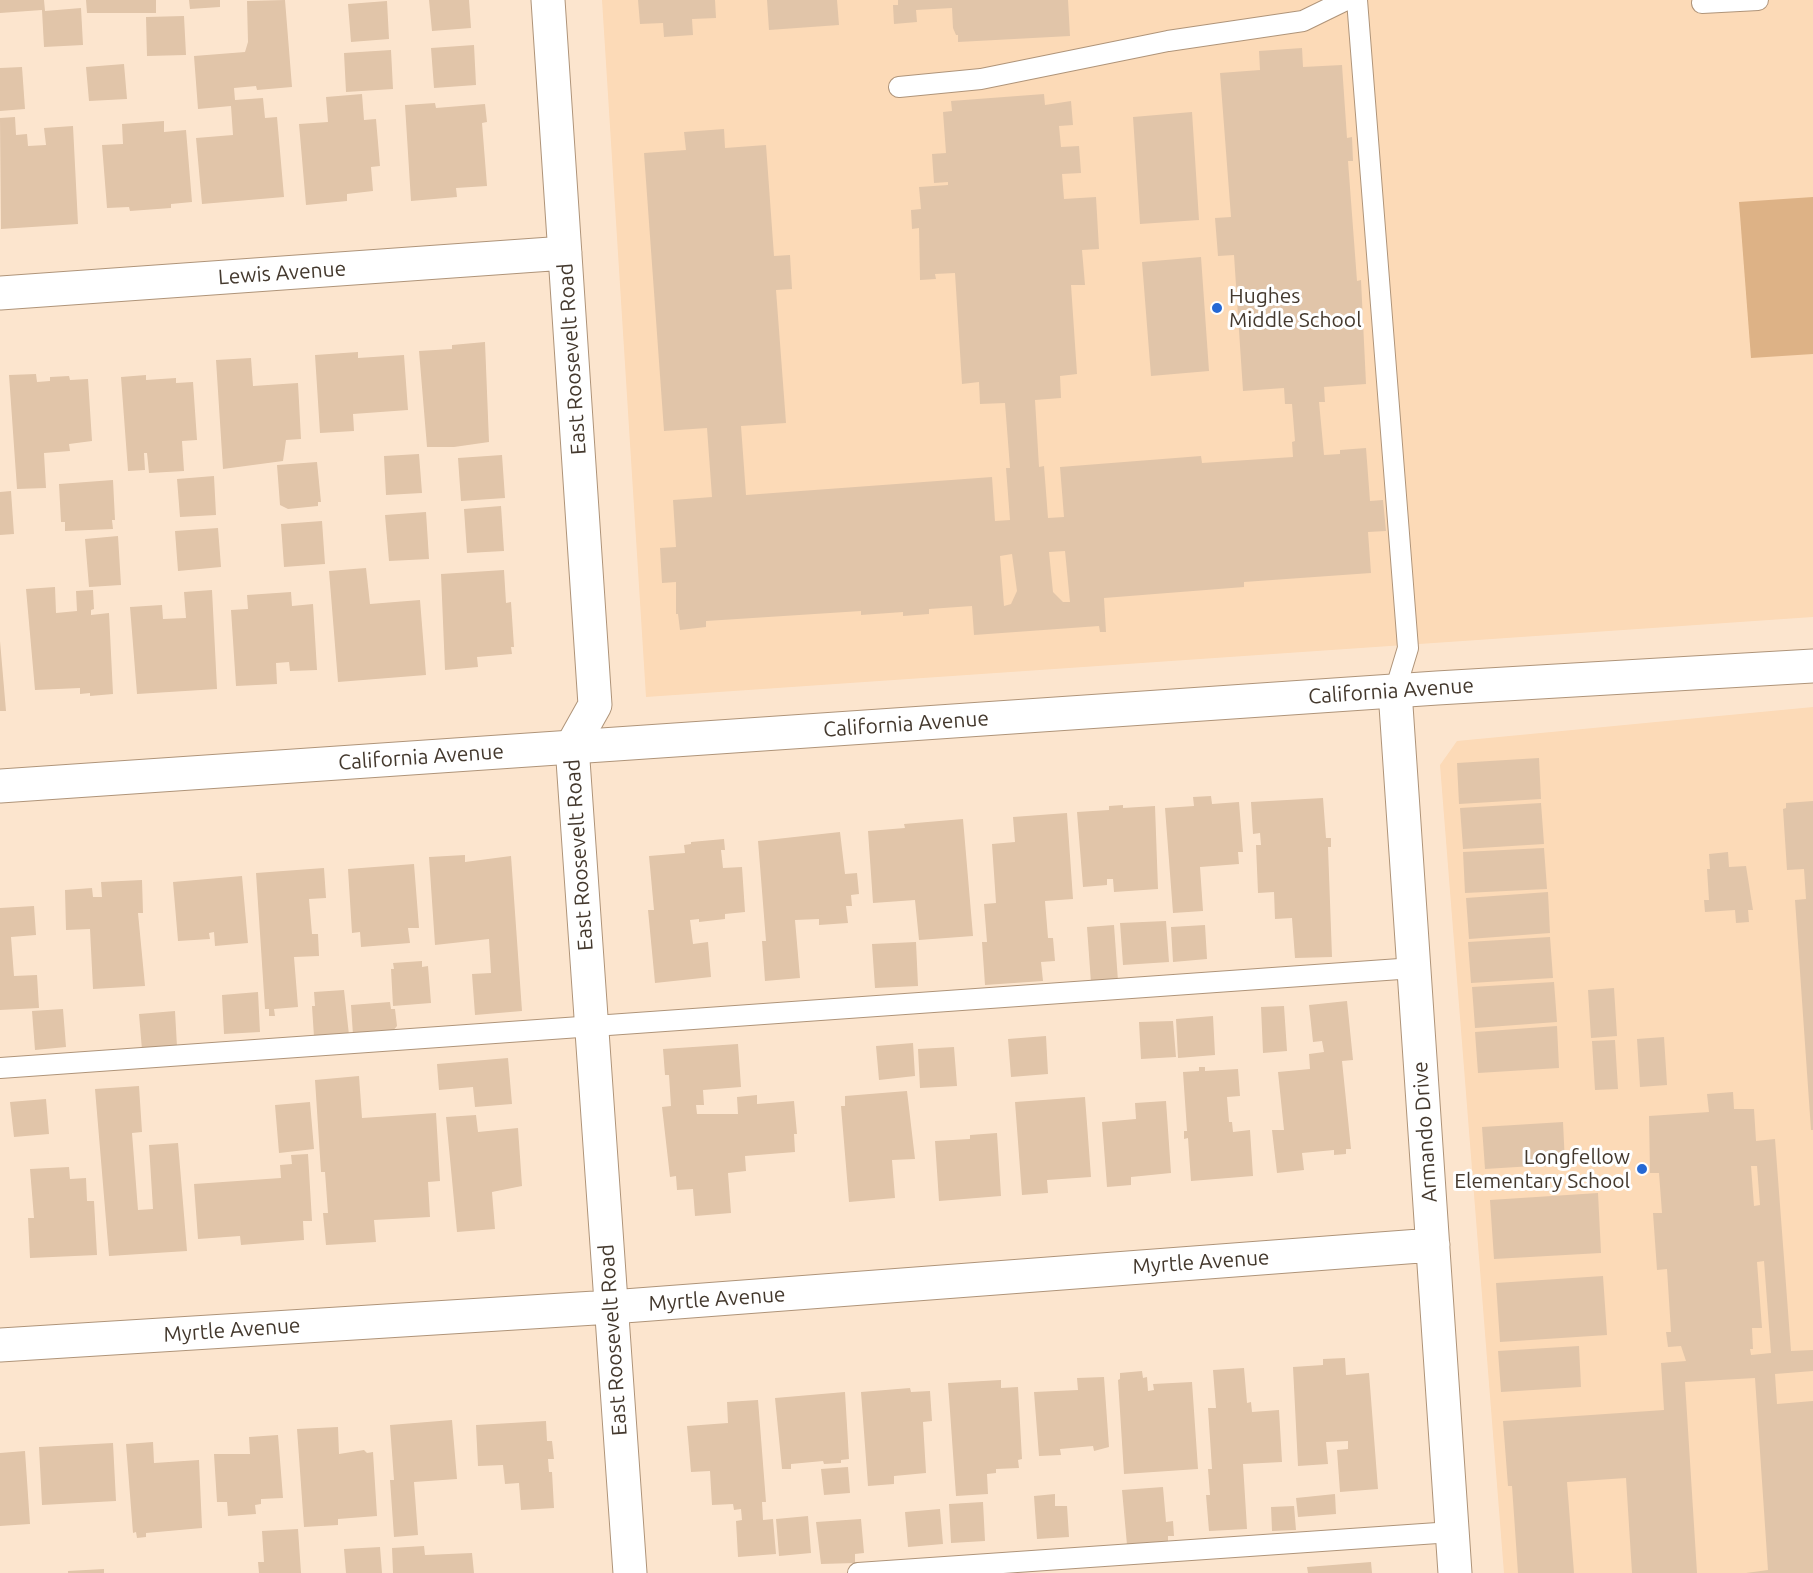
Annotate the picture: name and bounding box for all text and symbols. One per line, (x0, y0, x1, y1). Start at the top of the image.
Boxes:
street label: Lewis Avenue (217, 256, 347, 290)
street label: East Roosevelt Road (553, 262, 591, 456)
place label: Hughes Middle School (1229, 283, 1362, 333)
marker: Hughes Middle School (1210, 301, 1224, 315)
street label: California Avenue (1307, 673, 1475, 709)
street label: California Avenue (822, 706, 990, 742)
street label: California Avenue (337, 739, 505, 775)
street label: East Roosevelt Road (560, 758, 598, 952)
street label: Armando Drive (1407, 1061, 1443, 1203)
place label: Longfellow Elementary School (1454, 1144, 1630, 1194)
marker: Longfellow Elementary School (1635, 1162, 1649, 1176)
street label: East Roosevelt Road (594, 1243, 632, 1437)
street label: Myrtle Avenue (1132, 1245, 1270, 1279)
street label: Myrtle Avenue (648, 1282, 786, 1316)
street label: Myrtle Avenue (163, 1313, 301, 1347)

